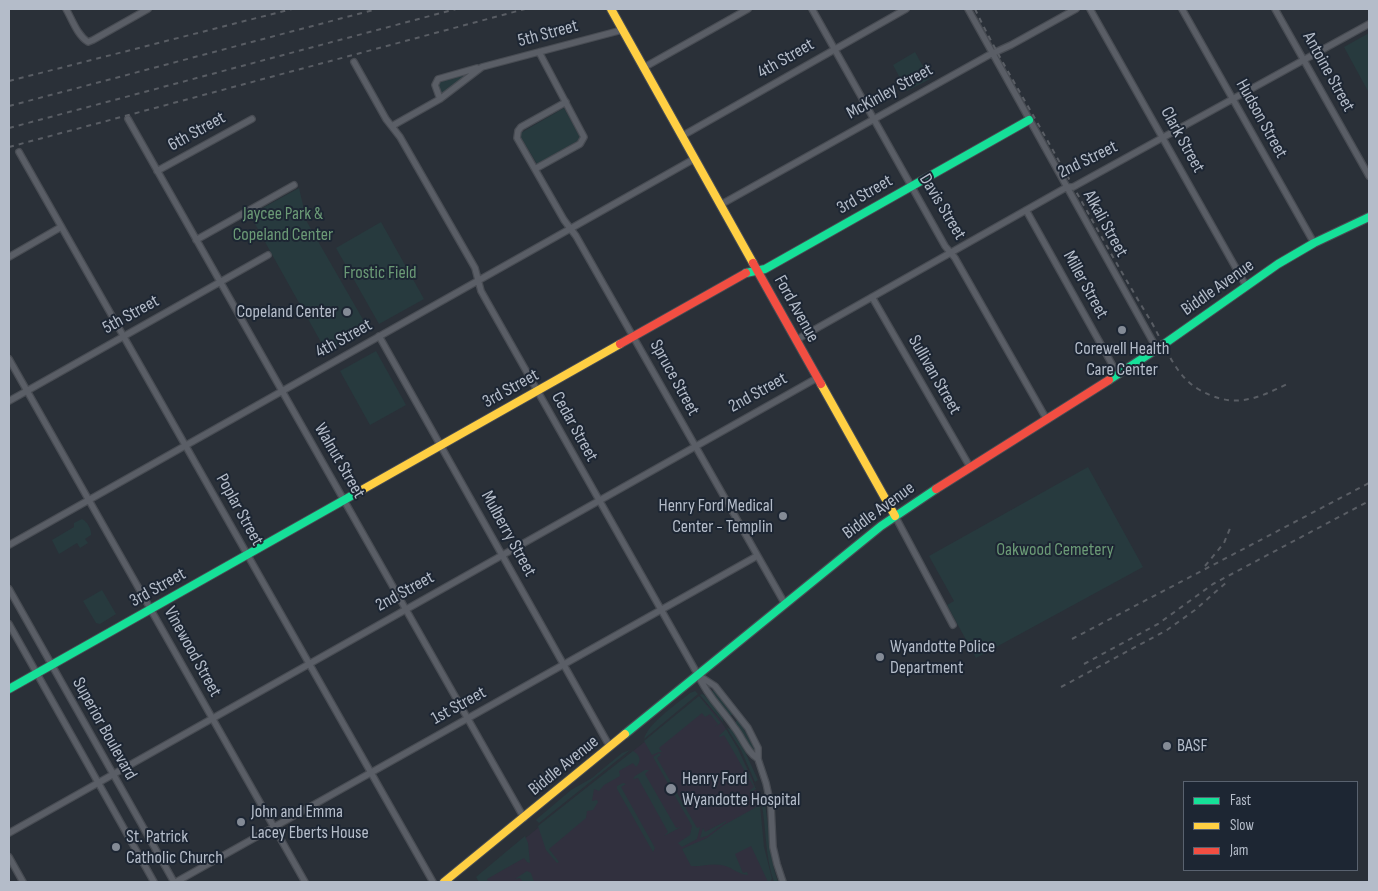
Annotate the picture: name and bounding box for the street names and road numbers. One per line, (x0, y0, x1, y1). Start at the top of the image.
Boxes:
street label: 5th Street (516, 16, 580, 52)
street label: Antoine Street (1297, 28, 1359, 116)
street label: 4th Street (754, 34, 818, 84)
street label: McKinley Street (843, 59, 937, 125)
street label: Hudson Street (1231, 76, 1291, 162)
street label: Clark Street (1155, 103, 1209, 177)
street label: 6th Street (165, 108, 229, 156)
street label: 2nd Street (1055, 136, 1121, 184)
street label: 3rd Street (833, 170, 897, 220)
street label: Davis Street (914, 170, 970, 244)
street label: Alkali Street (1078, 187, 1132, 261)
street label: Miller Street (1058, 247, 1112, 323)
street label: Biddle Avenue (1177, 255, 1259, 321)
street label: Ford Avenue (769, 272, 823, 346)
street label: 5th Street (99, 291, 163, 339)
street label: 4th Street (312, 315, 376, 363)
street label: Sullivan Street (903, 332, 965, 418)
street label: Spruce Street (644, 336, 704, 420)
street label: 3rd Street (479, 365, 543, 413)
street label: 2nd Street (725, 368, 791, 418)
street label: Cedar Street (546, 388, 602, 466)
street label: Walnut Street (309, 420, 369, 502)
street label: Poplar Street (210, 470, 268, 550)
street label: Biddle Avenue (839, 478, 919, 544)
street label: Mulberry Street (476, 487, 540, 581)
street label: 3rd Street (126, 564, 190, 612)
street label: 2nd Street (372, 567, 438, 617)
street label: Vinewood Street (158, 603, 226, 701)
street label: Superior Boulevard (67, 674, 141, 784)
street label: 1st Street (428, 682, 490, 730)
street label: Biddle Avenue (525, 731, 603, 801)

